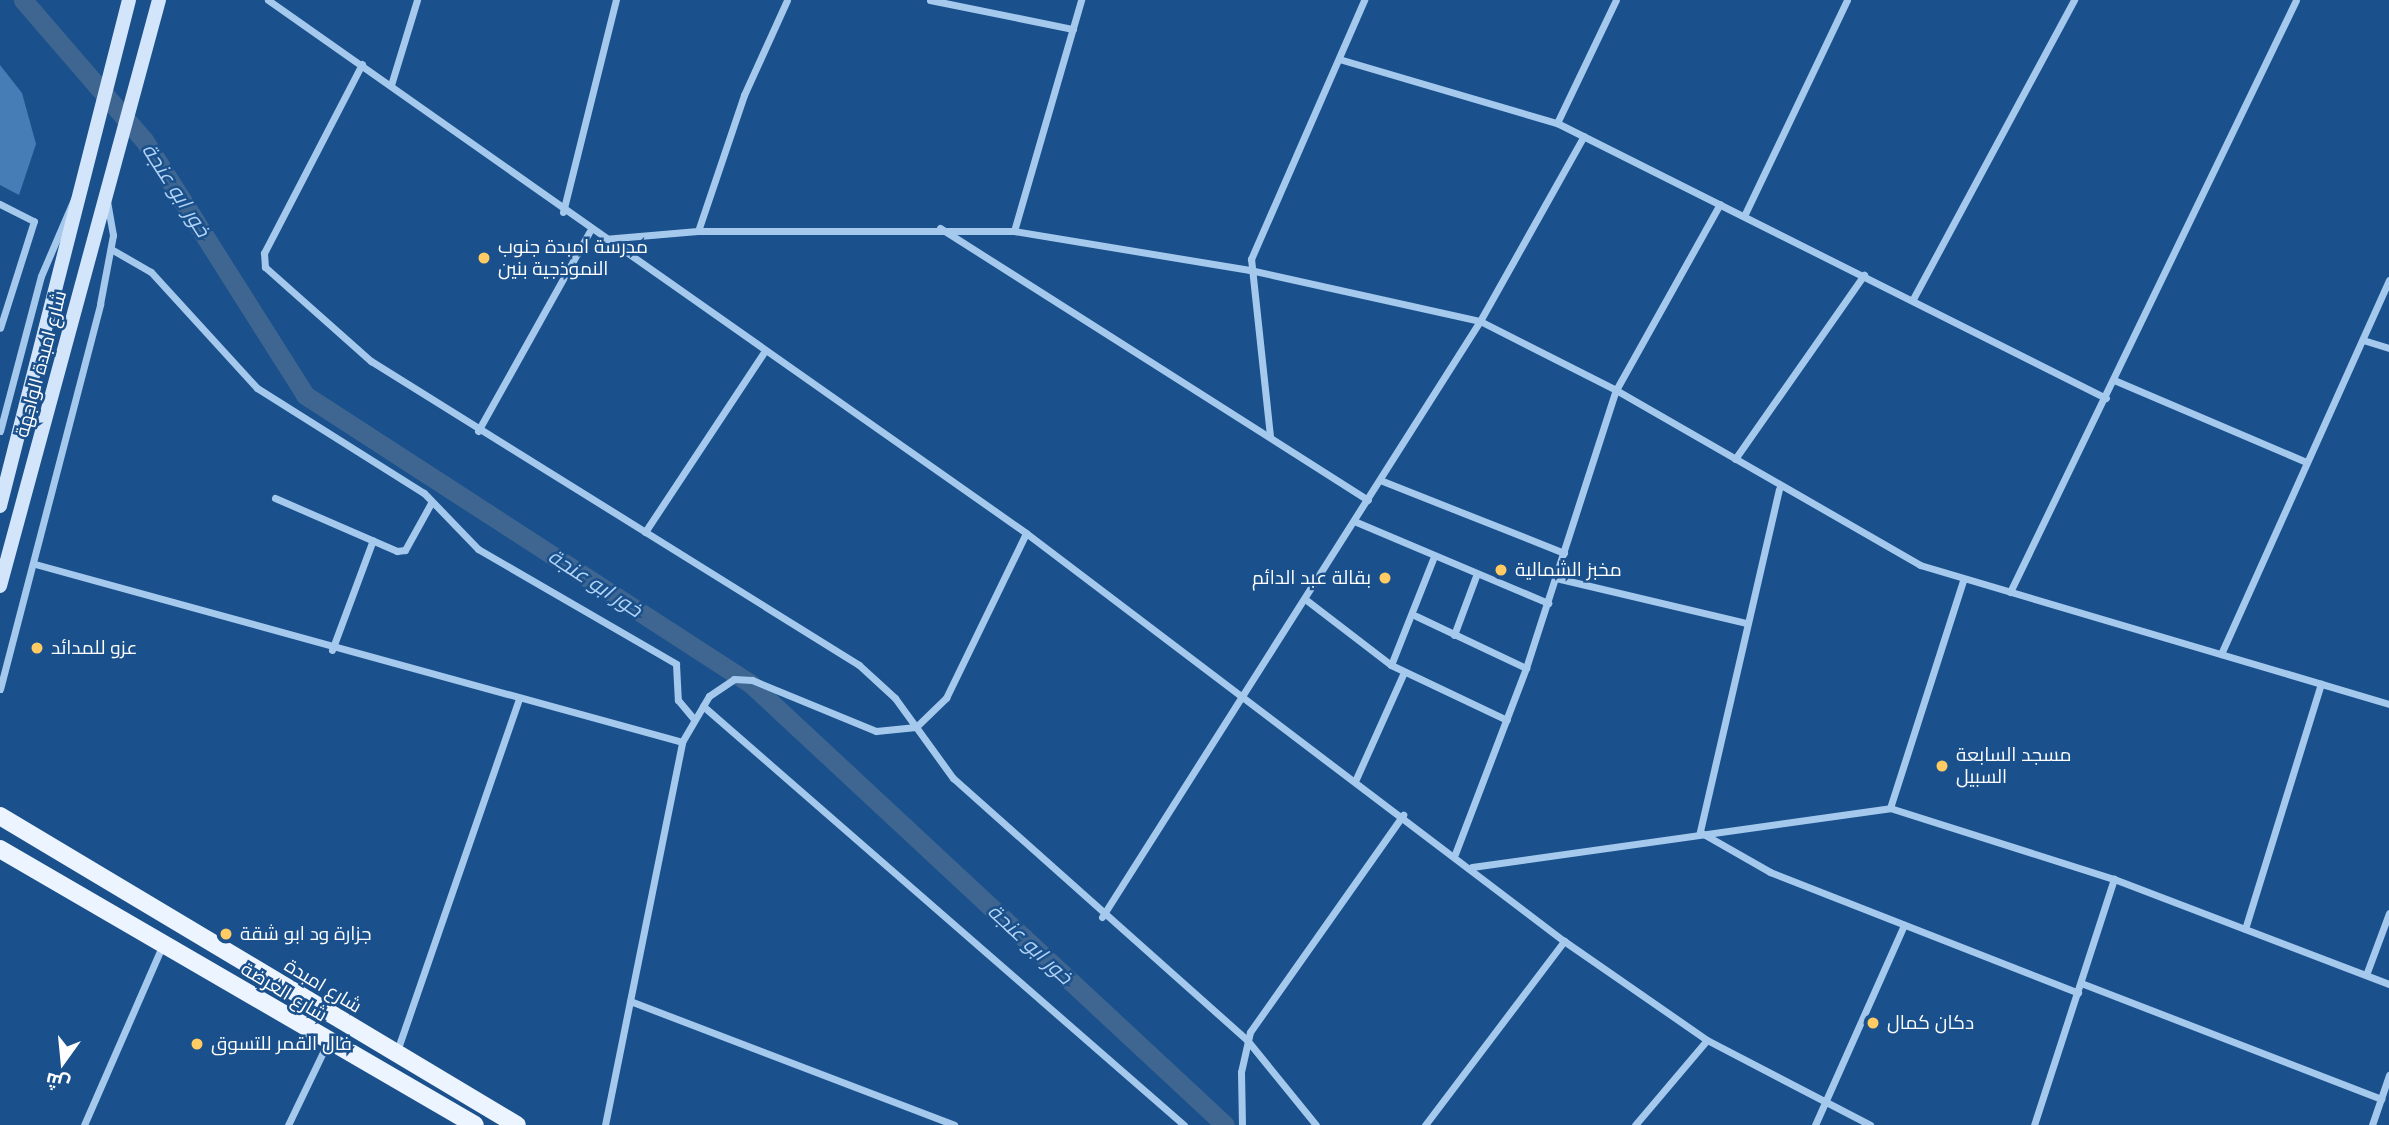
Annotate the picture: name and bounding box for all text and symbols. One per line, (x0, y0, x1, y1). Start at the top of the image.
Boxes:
water label: خور ابو عنجة (136, 138, 216, 242)
place label: مدرسة امبدة جنوب النموذجية بنين (498, 236, 648, 280)
marker: مدرسة امبدة جنوب النموذجية بنين (476, 250, 492, 266)
street label: شارع امبدة الواجهة (10, 288, 72, 440)
water label: خور ابو عنجة (543, 543, 647, 623)
place label: مخبز الشمالية (1515, 559, 1622, 581)
marker: مخبز الشمالية (1493, 562, 1509, 578)
place label: بقالة عبد الدائم (1252, 567, 1371, 589)
marker: بقالة عبد الدائم (1377, 570, 1393, 586)
place label: عزو للمدائد (51, 637, 138, 659)
marker: عزو للمدائد (29, 640, 45, 656)
place label: مسجد السابعة السبيل (1956, 744, 2071, 788)
marker: مسجد السابعة السبيل (1934, 758, 1950, 774)
water label: خور ابو عنجة (982, 898, 1078, 990)
place label: جزارة ود ابو شقة (240, 923, 372, 945)
marker: جزارة ود ابو شقة (218, 926, 234, 942)
street label: شارع امبدة (280, 954, 366, 1018)
street label: شارع العرضة (237, 957, 331, 1027)
place label: دكان كمال (1887, 1012, 1974, 1034)
marker: دكان كمال (1865, 1015, 1881, 1031)
north arrow (28, 1027, 98, 1097)
place label: فال القمر للتسوق (211, 1033, 352, 1055)
marker: فال القمر للتسوق (189, 1036, 205, 1052)
text: ش (43, 1069, 72, 1096)

